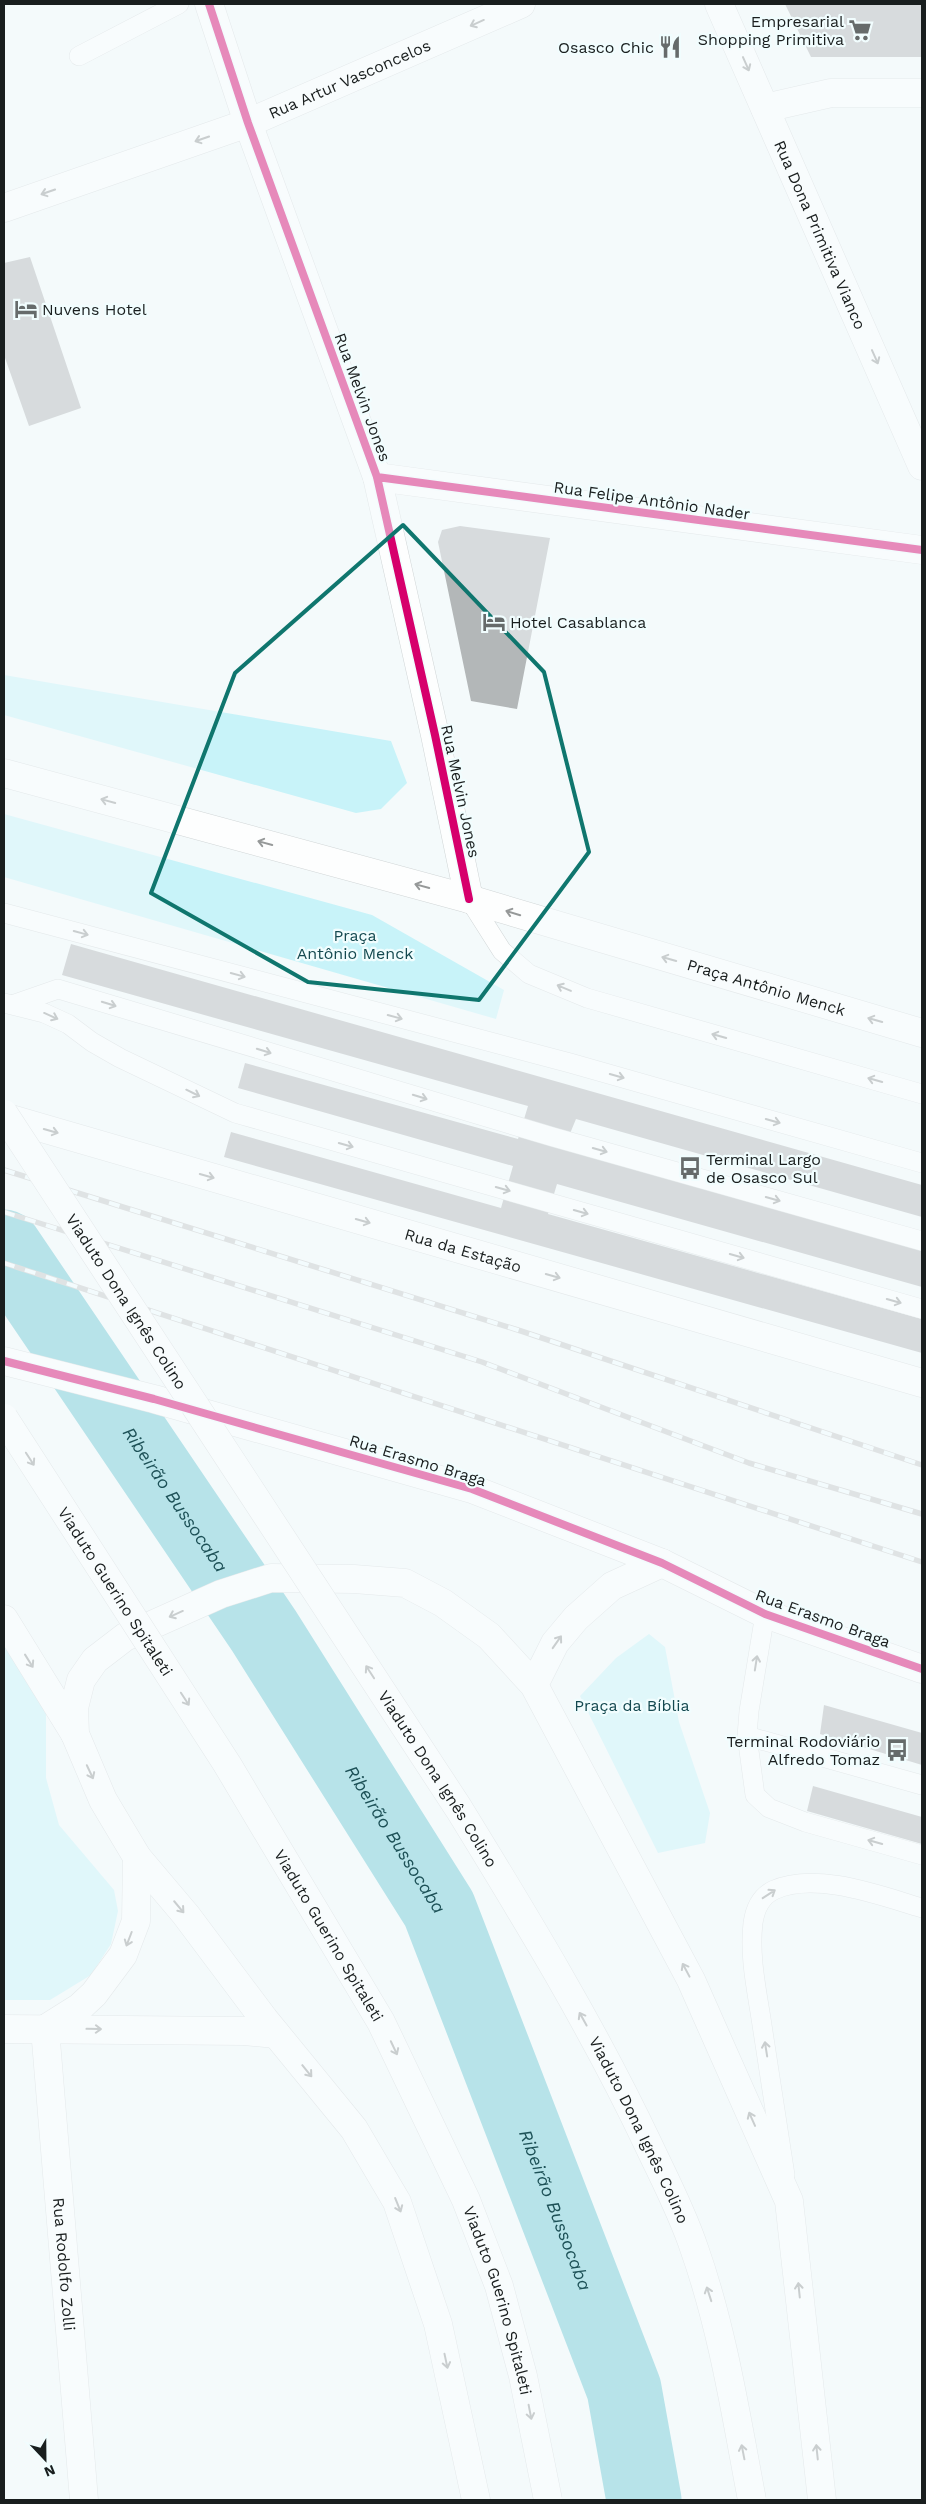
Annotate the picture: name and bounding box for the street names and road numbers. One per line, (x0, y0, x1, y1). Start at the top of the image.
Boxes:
street label: Rua Artur Vasconcelos (266, 36, 433, 123)
street label: Rua Dona Primitiva Vianco (770, 137, 870, 332)
street label: Rua Melvin Jones (330, 330, 395, 464)
street label: Rua Felipe Antônio Nader (552, 477, 752, 524)
street label: Rua Melvin Jones (437, 723, 484, 859)
street label: Praça Antônio Menck (685, 955, 848, 1020)
street label: Viaduto Dona Ignês Colino (62, 1210, 191, 1393)
street label: Rua da Estação (402, 1225, 524, 1276)
street label: Rua Erasmo Braga (347, 1431, 489, 1490)
street label: Viaduto Guerino Spitaleti (54, 1503, 177, 1679)
street label: Rua Erasmo Braga (753, 1585, 893, 1652)
street label: Viaduto Dona Ignês Colino (374, 1687, 501, 1871)
street label: Viaduto Guerino Spitaleti (270, 1846, 387, 2025)
street label: Viaduto Dona Ignês Colino (585, 2033, 693, 2226)
street label: Rua Rodolfo Zolli (49, 2197, 79, 2332)
street label: Viaduto Guerino Spitaleti (459, 2203, 536, 2397)

